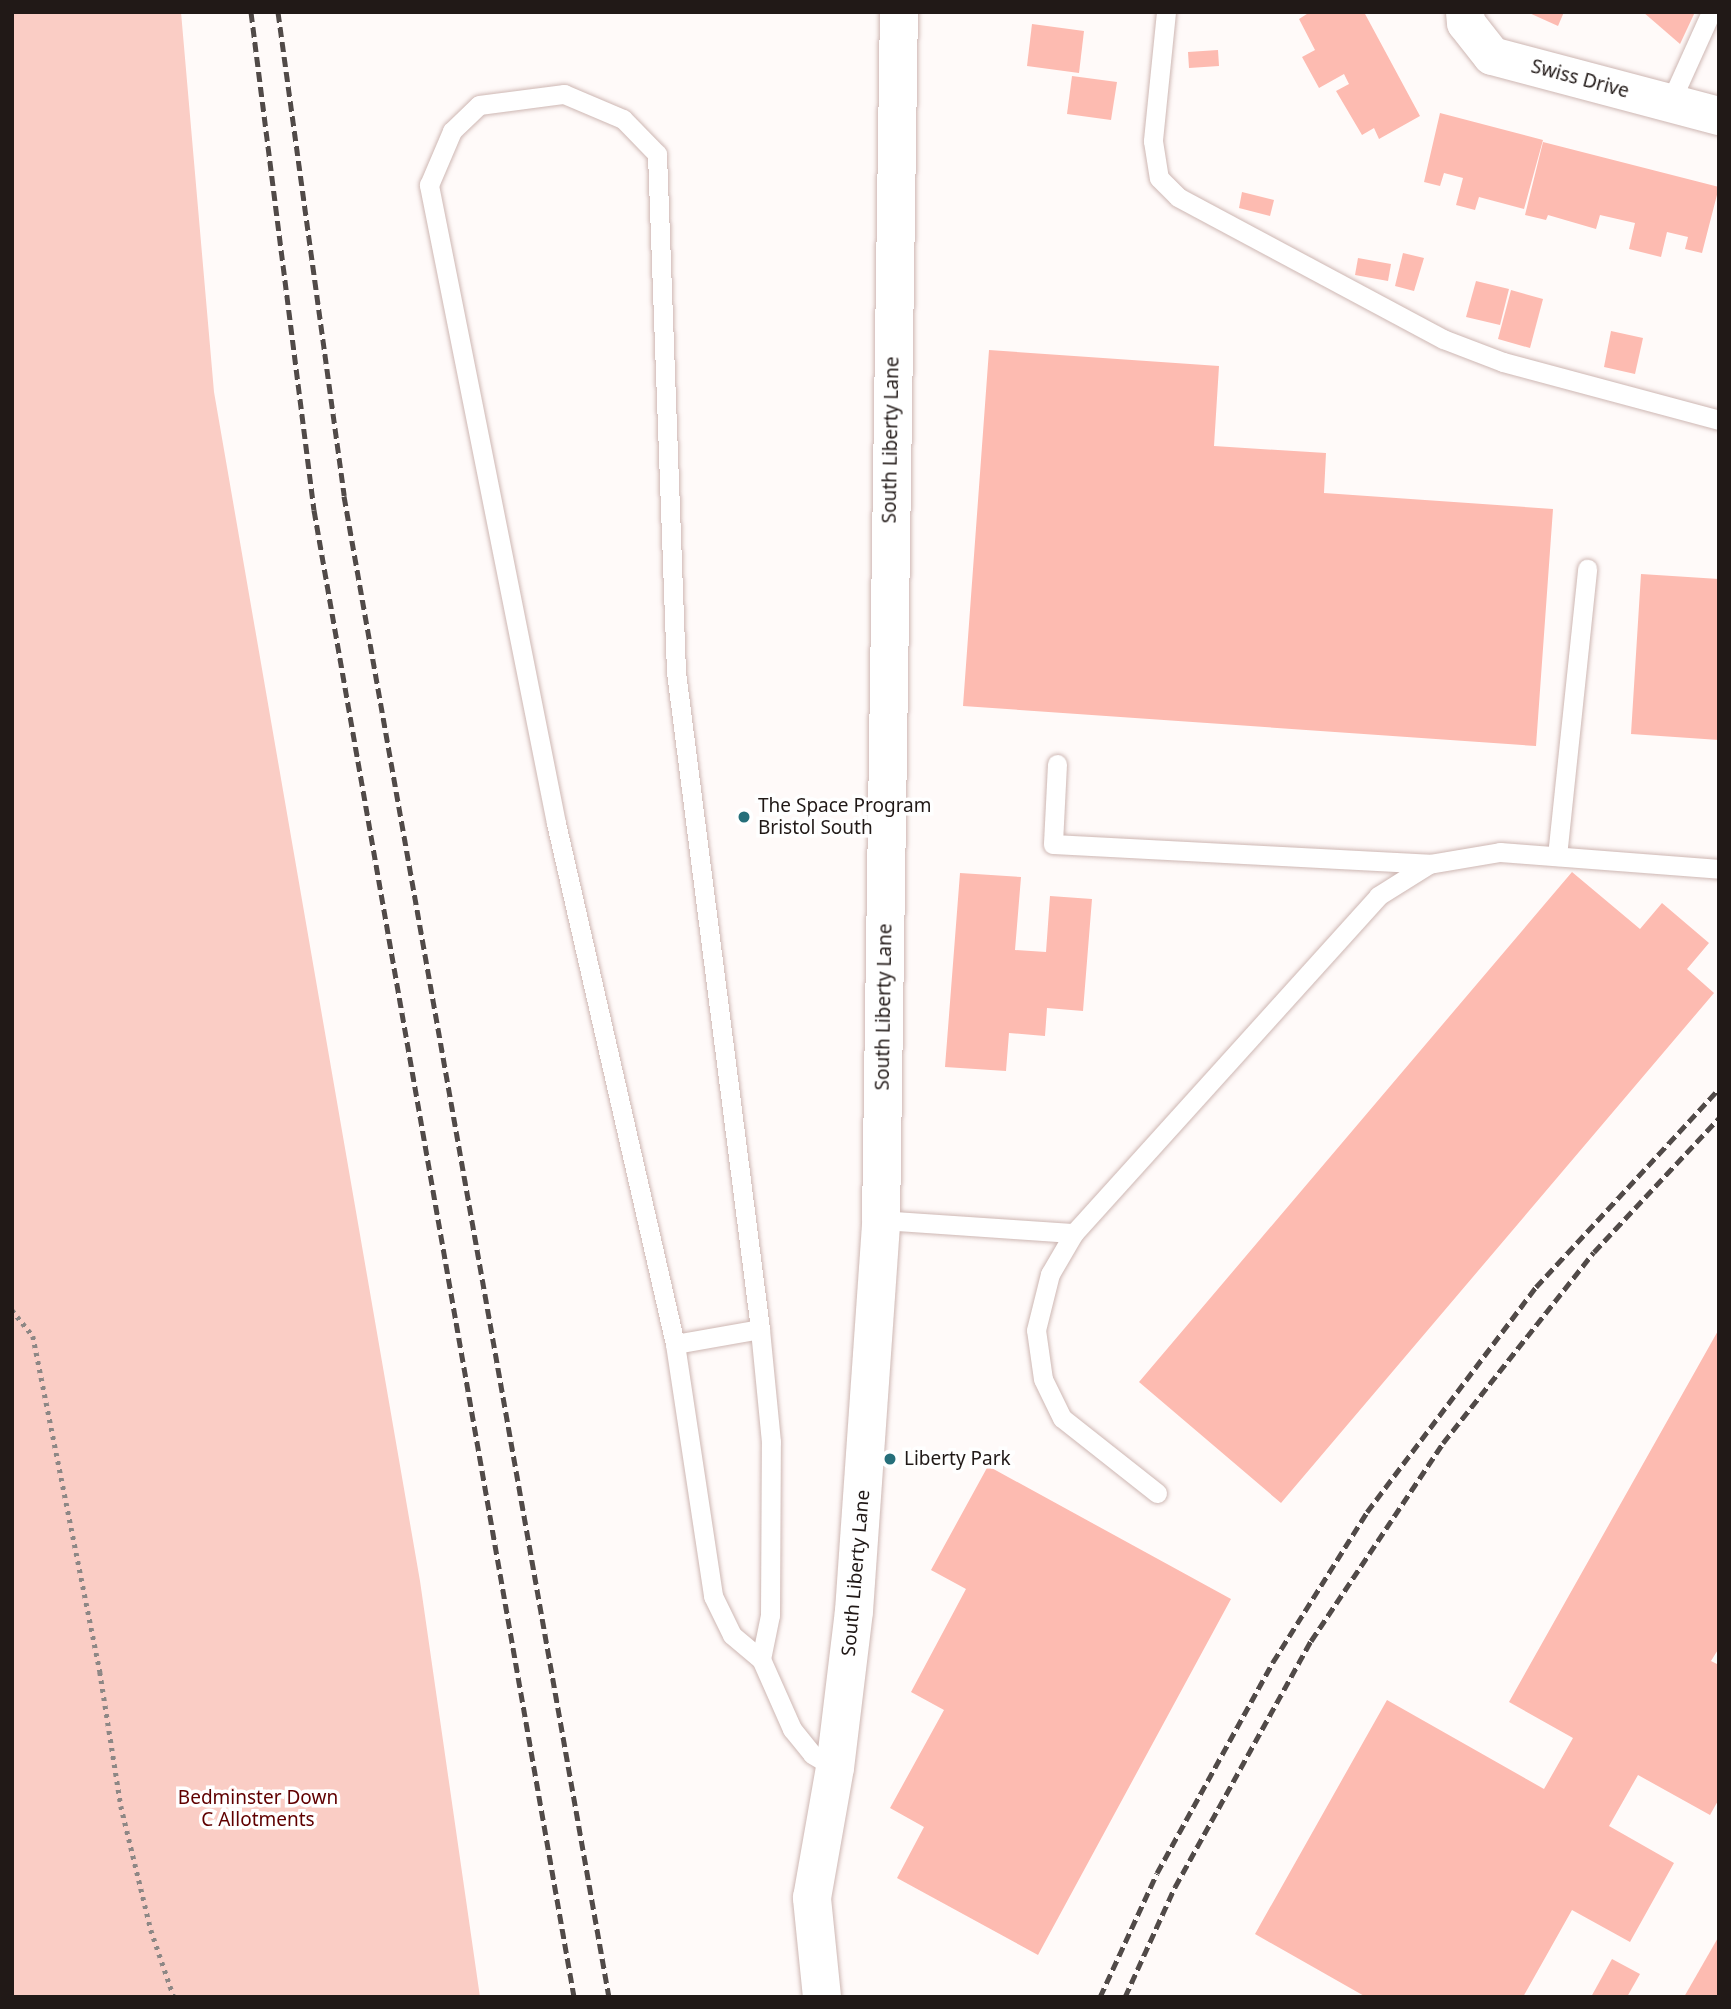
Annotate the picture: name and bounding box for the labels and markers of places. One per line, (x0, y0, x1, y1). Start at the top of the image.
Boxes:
place label: The Space Program Bristol South (758, 795, 932, 839)
marker: The Space Program Bristol South (736, 809, 752, 825)
place label: Liberty Park (904, 1448, 1011, 1470)
marker: Liberty Park (882, 1451, 898, 1467)

